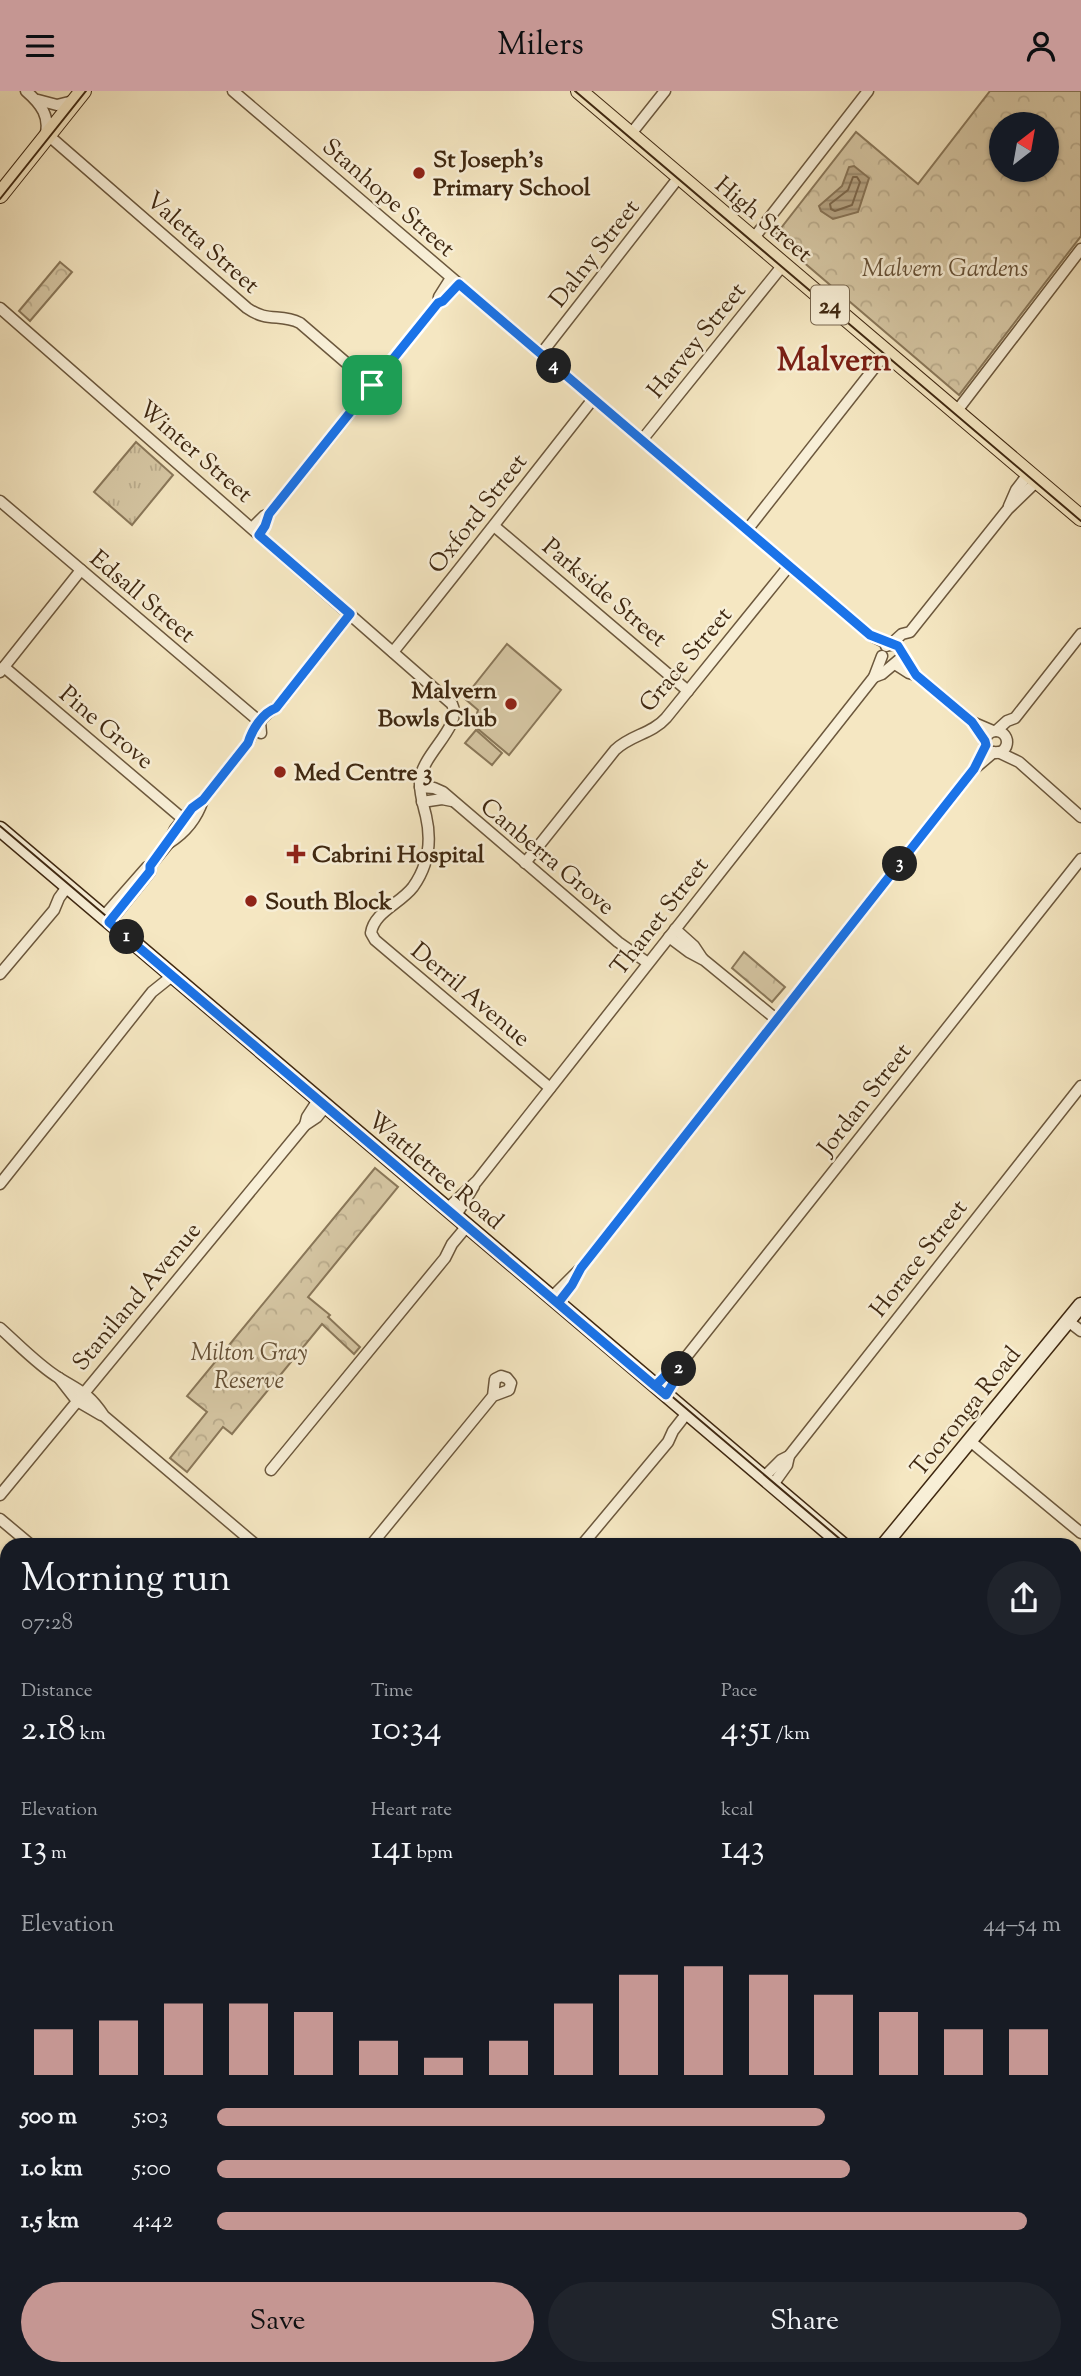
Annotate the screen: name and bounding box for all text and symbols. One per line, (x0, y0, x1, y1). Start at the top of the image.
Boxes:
text: Milers (497, 23, 584, 69)
icon: menu (21, 27, 59, 65)
icon: person (1022, 27, 1060, 65)
north arrow (989, 112, 1059, 182)
map controls (989, 112, 1059, 182)
street label: Stanhope Street (314, 131, 462, 266)
place label: St Joseph's Primary School (433, 144, 591, 206)
marker: St Joseph's Primary School (411, 165, 427, 181)
street label: High Street (706, 169, 819, 272)
street label: Valetta Street (137, 184, 266, 303)
street label: Dalny Street (542, 193, 649, 316)
park label: Malvern Gardens (862, 253, 1028, 287)
street label: Harvey Street (640, 276, 755, 407)
road number: 24 (811, 286, 849, 325)
district label: Malvern (777, 339, 891, 385)
pin: 4 (536, 349, 572, 383)
text: 4 (549, 352, 558, 379)
pin (342, 355, 402, 415)
icon: arrive (353, 366, 391, 404)
street label: Winter Street (130, 393, 259, 512)
street label: Oxford Street (421, 447, 536, 581)
street label: Parkside Street (534, 531, 673, 656)
street label: Edsall Street (81, 543, 202, 652)
street label: Grace Street (632, 600, 741, 720)
place label: Malvern Bowls Club (378, 675, 498, 737)
street label: Pine Grove (51, 679, 160, 778)
marker: Malvern Bowls Club (503, 696, 519, 712)
place label: Med Centre 3 (294, 757, 433, 791)
marker: Med Centre 3 (272, 764, 288, 780)
street label: Canberra Grove (472, 791, 621, 924)
place label: Cabrini Hospital (312, 839, 485, 873)
marker: Cabrini Hospital (286, 844, 306, 864)
pin: 3 (883, 847, 918, 881)
text: 3 (896, 850, 903, 877)
street label: Thanet Street (603, 851, 718, 984)
place label: South Block (265, 886, 393, 920)
marker: South Block (243, 893, 259, 909)
pin: 1 (110, 919, 144, 955)
text: 1 (123, 923, 130, 950)
street label: Derril Avenue (402, 935, 537, 1056)
street label: Jordan Street (809, 1037, 921, 1165)
street label: Wattletree Road (359, 1104, 511, 1239)
street label: Horace Street (863, 1193, 976, 1325)
street label: Staniland Avenue (65, 1215, 210, 1379)
park label: Milton Gray Reserve (190, 1337, 308, 1399)
street label: Tooronga Road (903, 1339, 1030, 1485)
pin: 2 (662, 1351, 696, 1387)
text: 2 (674, 1355, 683, 1382)
text: Morning run (21, 1554, 231, 1608)
button: share (987, 1561, 1061, 1635)
text: 07:28 (21, 1607, 73, 1640)
text: Distance (21, 1678, 93, 1705)
text: Time (371, 1678, 413, 1705)
text: Pace (721, 1678, 757, 1705)
text: 2.18 (21, 1705, 76, 1756)
text: 10:34 (371, 1705, 442, 1756)
text: 4:51 (721, 1705, 772, 1756)
text: km (76, 1721, 106, 1748)
text: /km (772, 1721, 810, 1748)
text: Elevation (21, 1797, 98, 1824)
text: Heart rate (371, 1797, 452, 1824)
text: kcal (721, 1797, 754, 1824)
text: 13 (21, 1824, 47, 1875)
text: 141 (371, 1824, 412, 1875)
text: 143 (721, 1824, 765, 1875)
text: m (47, 1840, 67, 1867)
text: bpm (412, 1840, 453, 1867)
text: Elevation (21, 1909, 114, 1942)
text: 44–54 m (983, 1909, 1061, 1942)
text: 500 m (21, 2101, 77, 2134)
text: 5:03 (133, 2101, 168, 2134)
text: 1.0 km (21, 2153, 83, 2186)
text: 5:00 (133, 2153, 171, 2186)
text: 1.5 km (21, 2205, 79, 2238)
text: 4:42 (133, 2205, 173, 2238)
button: Save (21, 2282, 534, 2362)
button: Share (548, 2282, 1061, 2362)

